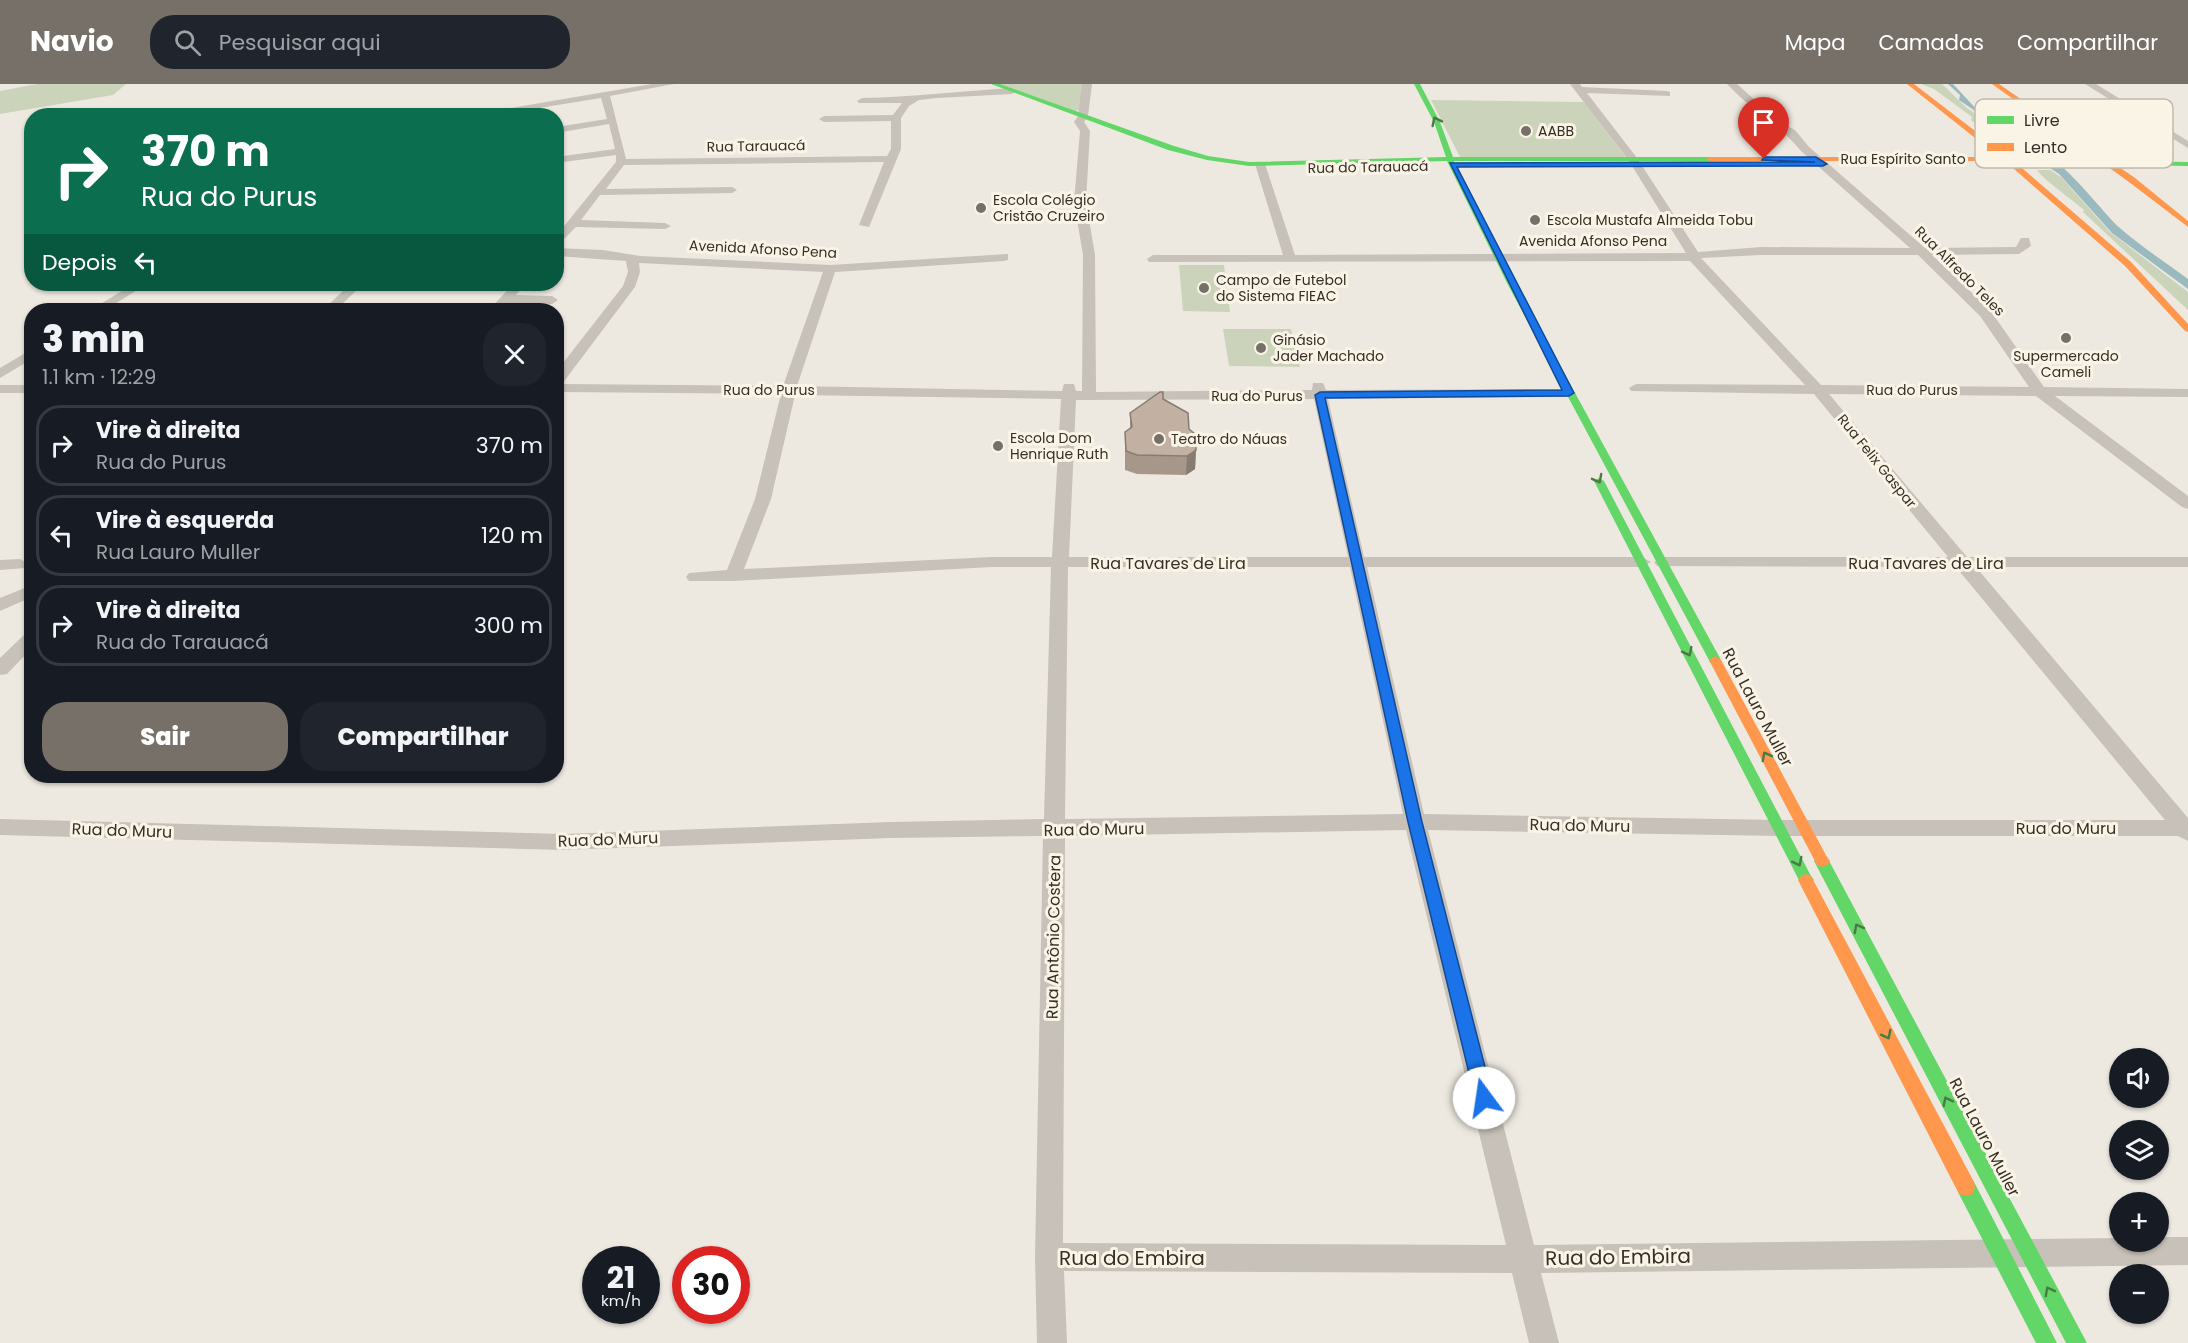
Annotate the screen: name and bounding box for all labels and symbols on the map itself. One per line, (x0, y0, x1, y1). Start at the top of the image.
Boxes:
pin (1738, 97, 1789, 159)
legend (1975, 99, 2173, 168)
text: Livre (2024, 109, 2060, 132)
one-way arrow (1432, 116, 1444, 127)
place label: AABB (1538, 121, 1574, 141)
marker: AABB (1519, 124, 1533, 138)
street label: Rua Tarauacá (706, 135, 806, 157)
text: Lento (2024, 136, 2067, 159)
street label: Rua Espírito Santo (1840, 149, 1966, 169)
street label: Rua do Tarauacá (1307, 156, 1429, 178)
place label: Escola Colégio Cristão Cruzeiro (993, 190, 1105, 226)
marker: Escola Colégio Cristão Cruzeiro (974, 201, 988, 215)
place label: Escola Mustafa Almeida Tobu (1547, 210, 1753, 230)
marker: Escola Mustafa Almeida Tobu (1528, 213, 1542, 227)
street label: Rua Alfredo Teles (1911, 222, 2009, 320)
street label: Avenida Afonso Pena (1519, 231, 1667, 251)
street label: Avenida Afonso Pena (688, 235, 838, 263)
place label: Campo de Futebol do Sistema FIEAC (1216, 270, 1346, 306)
marker: Campo de Futebol do Sistema FIEAC (1197, 281, 1211, 295)
place label: Ginásio Jader Machado (1273, 330, 1384, 366)
marker: Supermercado Cameli (2059, 331, 2073, 345)
marker: Ginásio Jader Machado (1254, 341, 1268, 355)
place label: Supermercado Cameli (2013, 346, 2119, 382)
street label: Rua do Purus (723, 380, 815, 400)
street label: Rua do Purus (1866, 380, 1958, 400)
street label: Rua do Purus (1211, 386, 1303, 406)
street label: Rua Felix Gaspar (1833, 410, 1921, 512)
place label: Escola Dom Henrique Ruth (1010, 428, 1108, 464)
place label: Teatro do Náuas (1171, 429, 1287, 449)
marker: Teatro do Náuas (1152, 432, 1166, 446)
marker: Escola Dom Henrique Ruth (991, 439, 1005, 453)
one-way arrow (1591, 473, 1602, 483)
street label: Rua Tavares de Lira (1090, 552, 1246, 575)
street label: Rua Tavares de Lira (1848, 552, 2004, 575)
street label: Rua Lauro Muller (1717, 644, 1799, 771)
one-way arrow (1681, 646, 1692, 656)
one-way arrow (1762, 751, 1773, 762)
street label: Rua do Muru (1529, 813, 1630, 838)
street label: Rua do Muru (71, 817, 173, 844)
street label: Rua do Muru (1044, 817, 1145, 842)
street label: Rua do Muru (2016, 817, 2116, 840)
street label: Rua do Muru (557, 826, 659, 853)
street label: Rua Antônio Costera (1041, 855, 1066, 1019)
one-way arrow (1791, 855, 1802, 866)
one-way arrow (1854, 924, 1865, 934)
one-way arrow (1880, 1029, 1891, 1040)
position arrow (1452, 1066, 1516, 1130)
street label: Rua Lauro Muller (1944, 1074, 2026, 1201)
one-way arrow (1943, 1097, 1954, 1107)
street label: Rua do Embira (1545, 1242, 1691, 1272)
street label: Rua do Embira (1059, 1244, 1205, 1272)
speed limit sign: 30 (672, 1246, 750, 1324)
one-way arrow (2045, 1287, 2056, 1298)

